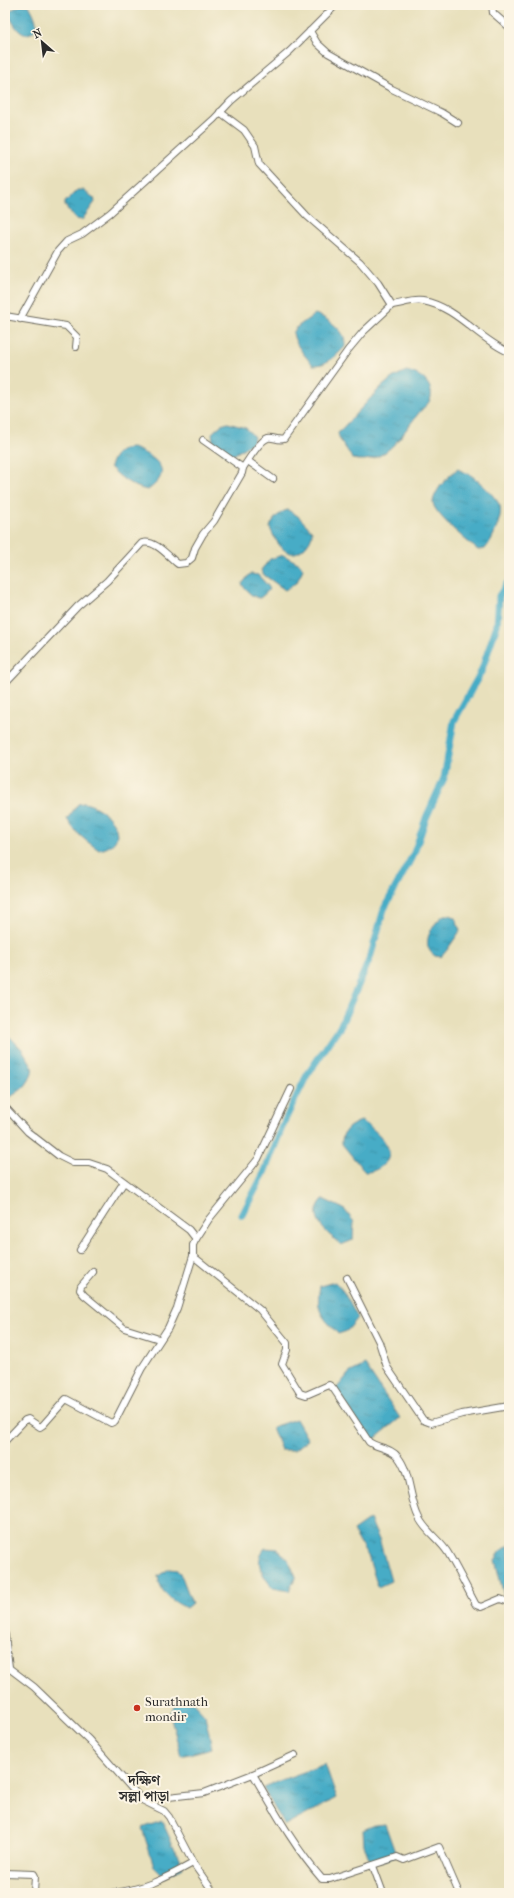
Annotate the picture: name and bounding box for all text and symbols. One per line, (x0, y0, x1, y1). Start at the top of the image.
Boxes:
north arrow (22, 22, 62, 62)
text: N (31, 26, 45, 41)
place label: Surathnath mondir (145, 1694, 209, 1724)
marker: Surathnath mondir (132, 1703, 142, 1713)
district label: দক্ষিণ সল্লা পাড়া (118, 1771, 169, 1805)

